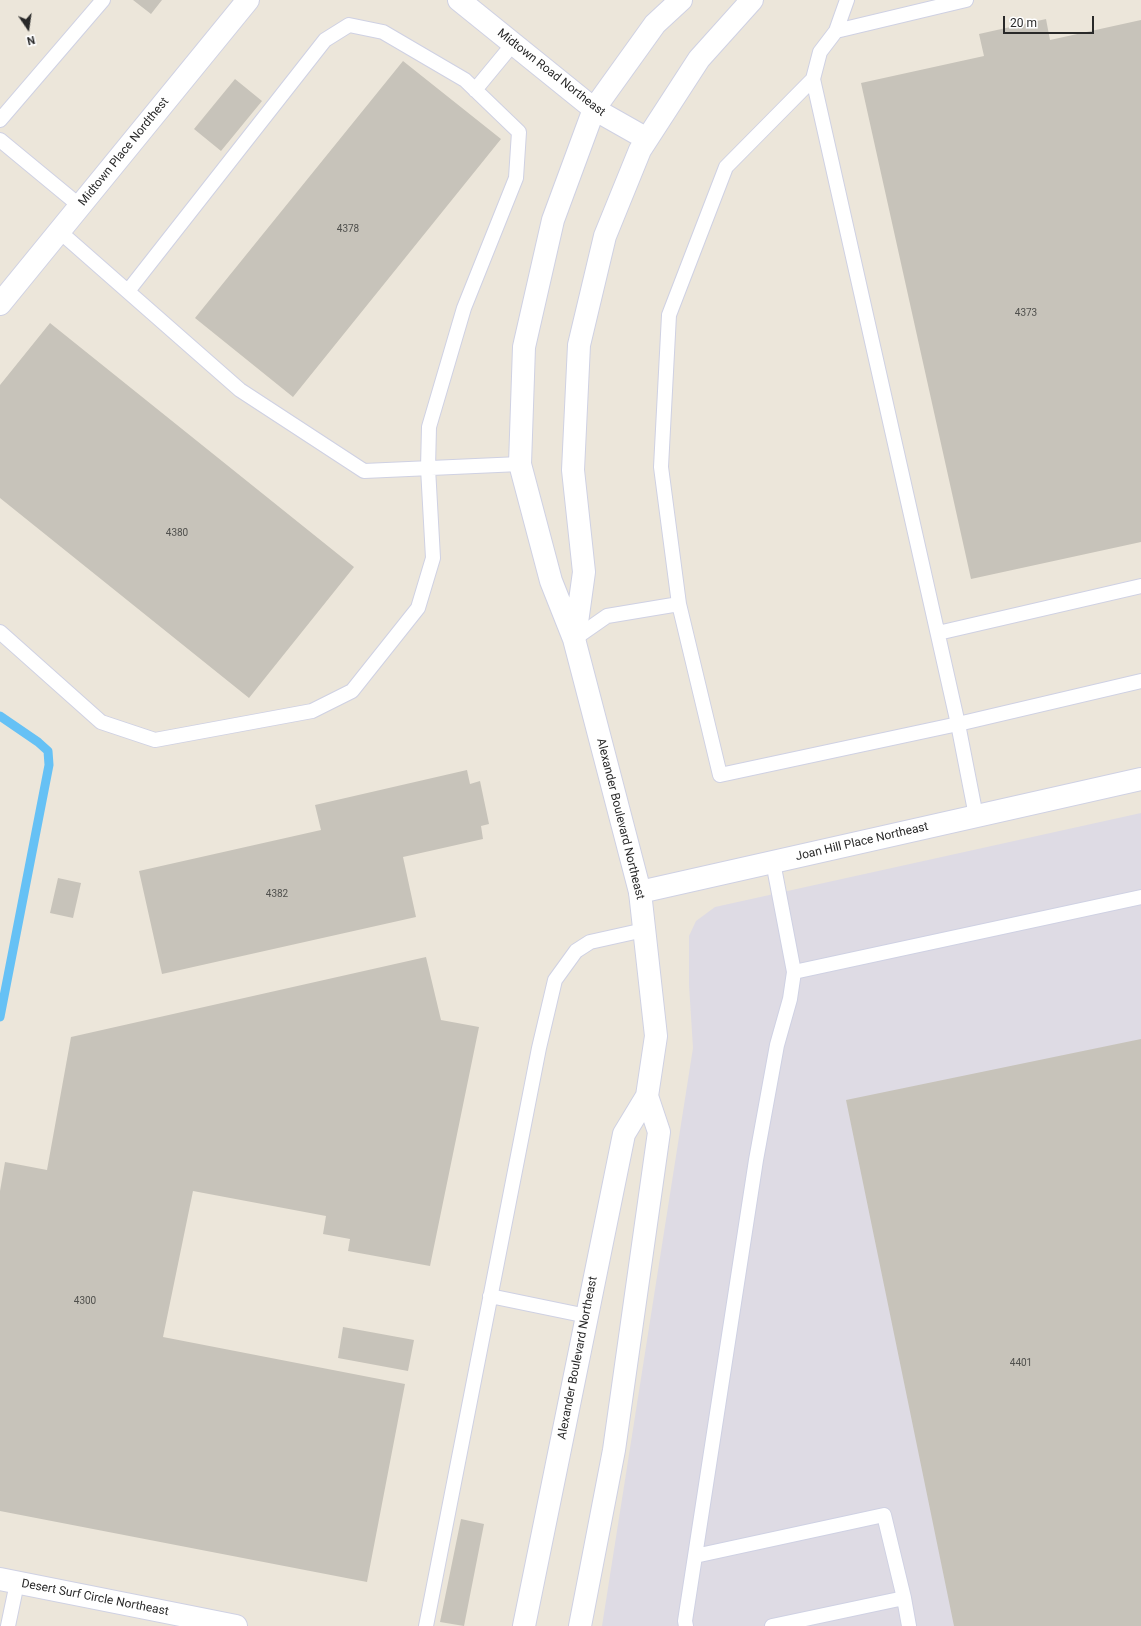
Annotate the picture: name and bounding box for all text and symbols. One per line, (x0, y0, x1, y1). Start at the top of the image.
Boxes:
north arrow (8, 8, 48, 48)
scale bar (1005, 8, 1096, 34)
text: 20 m (1010, 16, 1037, 30)
street label: Midtown Road Northeast (494, 26, 608, 120)
text: N (26, 33, 36, 47)
street label: Midtown Place Nordthest (76, 95, 172, 209)
house number: 4378 (337, 223, 359, 235)
house number: 4373 (1015, 307, 1037, 319)
house number: 4380 (166, 527, 188, 539)
street label: Alexander Boulevard Northeast (593, 737, 647, 901)
street label: Joan Hill Place Northeast (794, 820, 930, 864)
house number: 4382 (266, 888, 288, 900)
street label: Alexander Boulevard Northeast (555, 1275, 601, 1441)
house number: 4300 (74, 1295, 96, 1307)
house number: 4401 (1010, 1357, 1032, 1369)
street label: Desert Surf Circle Northeast (20, 1577, 170, 1619)

